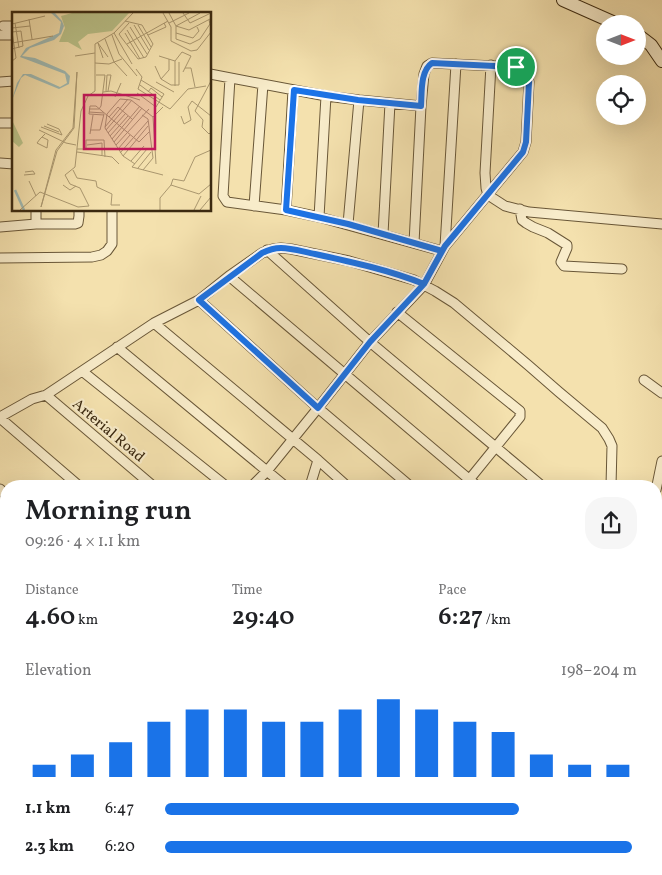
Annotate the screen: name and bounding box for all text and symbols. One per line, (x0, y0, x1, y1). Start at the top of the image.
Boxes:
inset map (12, 12, 211, 211)
north arrow (596, 15, 646, 65)
map controls (596, 15, 646, 125)
pin (495, 46, 537, 88)
icon: arrive (502, 53, 530, 81)
button: locate (596, 75, 646, 125)
street label: Arterial Road (67, 395, 149, 468)
text: Morning run (25, 492, 192, 531)
button: share (585, 497, 637, 549)
text: 09:26 · 4 × 1.1 km (25, 531, 140, 553)
text: Distance (25, 581, 79, 600)
text: Time (232, 581, 262, 600)
text: Pace (438, 581, 466, 600)
text: 4.60 (25, 600, 75, 635)
text: 29:40 (232, 600, 295, 635)
text: 6:27 (438, 600, 483, 635)
text: km (75, 611, 98, 630)
text: /km (483, 611, 511, 630)
text: Elevation (25, 660, 92, 682)
text: 198–204 m (561, 660, 637, 682)
text: 1.1 km (25, 798, 71, 820)
text: 6:47 (105, 798, 134, 820)
text: 2.3 km (25, 836, 74, 858)
text: 6:20 (105, 836, 135, 858)

